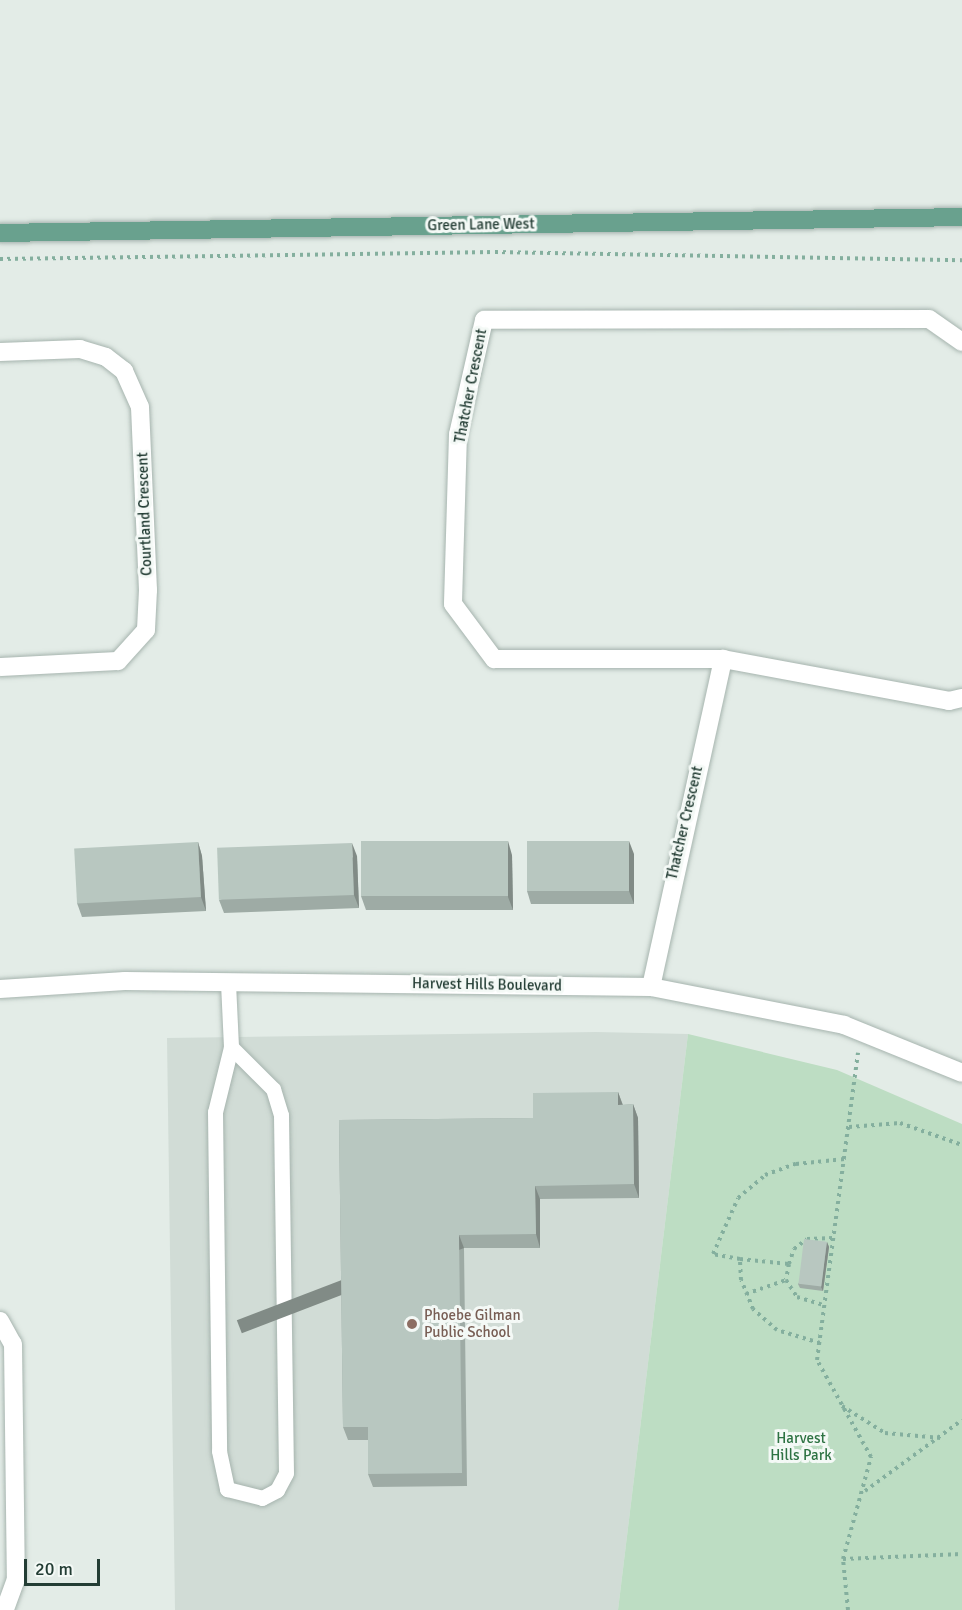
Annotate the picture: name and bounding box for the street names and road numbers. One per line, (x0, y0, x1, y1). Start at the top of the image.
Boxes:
street label: Green Lane West (427, 215, 535, 235)
street label: Thatcher Crescent (451, 327, 491, 445)
street label: Courtland Crescent (134, 452, 156, 576)
street label: Thatcher Crescent (663, 764, 707, 882)
street label: Harvest Hills Boulevard (412, 975, 562, 995)

